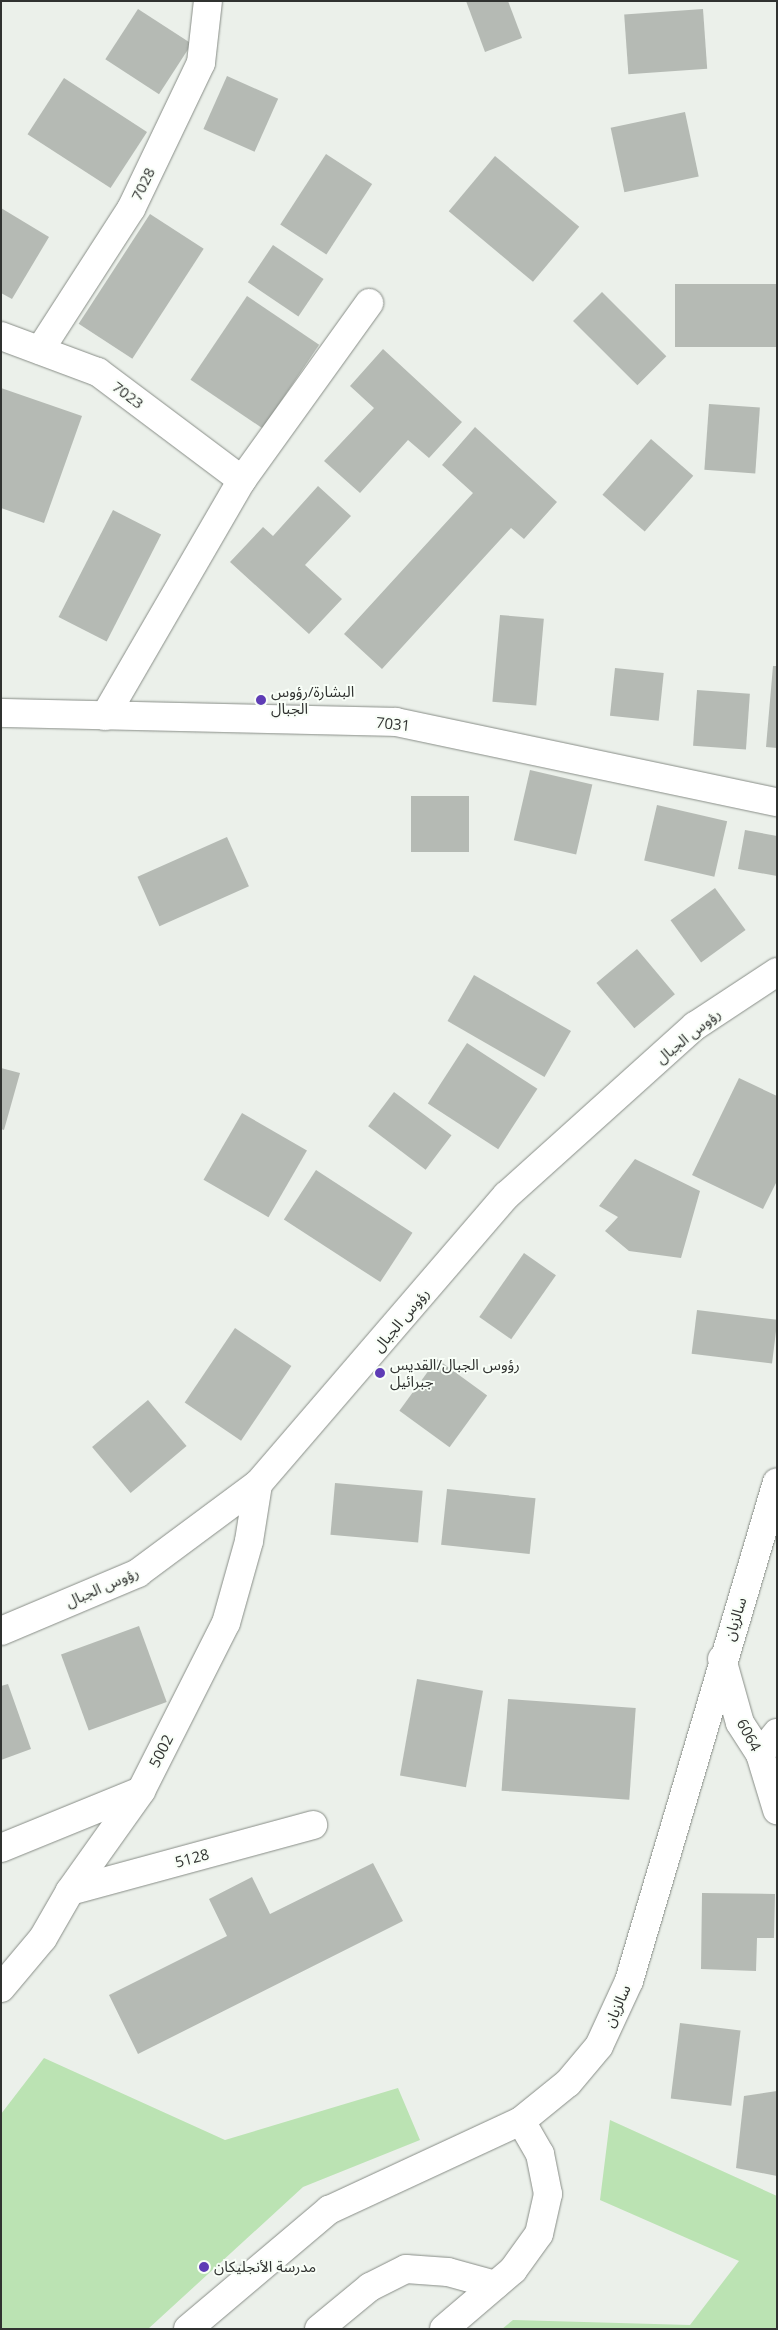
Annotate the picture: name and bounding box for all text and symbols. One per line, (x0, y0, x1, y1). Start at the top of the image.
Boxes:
street label: 7028 (127, 165, 159, 203)
street label: 7023 (109, 377, 147, 413)
place label: البشارة/رؤوس الجبال (271, 682, 354, 717)
marker: البشارة/رؤوس الجبال (255, 694, 267, 706)
street label: 7031 (375, 713, 411, 735)
street label: رؤوس الجبال (652, 1004, 724, 1068)
street label: رؤوس الجبال (369, 1284, 433, 1356)
place label: رؤوس الجبال/القديس جبرائيل (390, 1355, 520, 1390)
marker: رؤوس الجبال/القديس جبرائيل (374, 1367, 386, 1379)
street label: رؤوس الجبال (63, 1563, 141, 1611)
street label: سالزيان (720, 1595, 750, 1643)
street label: 6064 (733, 1716, 765, 1754)
street label: 5002 (145, 1732, 177, 1770)
street label: 5128 (173, 1845, 211, 1871)
street label: سالزيان (600, 1982, 634, 2030)
place label: مدرسة الأنجليكان (214, 2258, 316, 2276)
marker: مدرسة الأنجليكان (198, 2261, 210, 2273)

